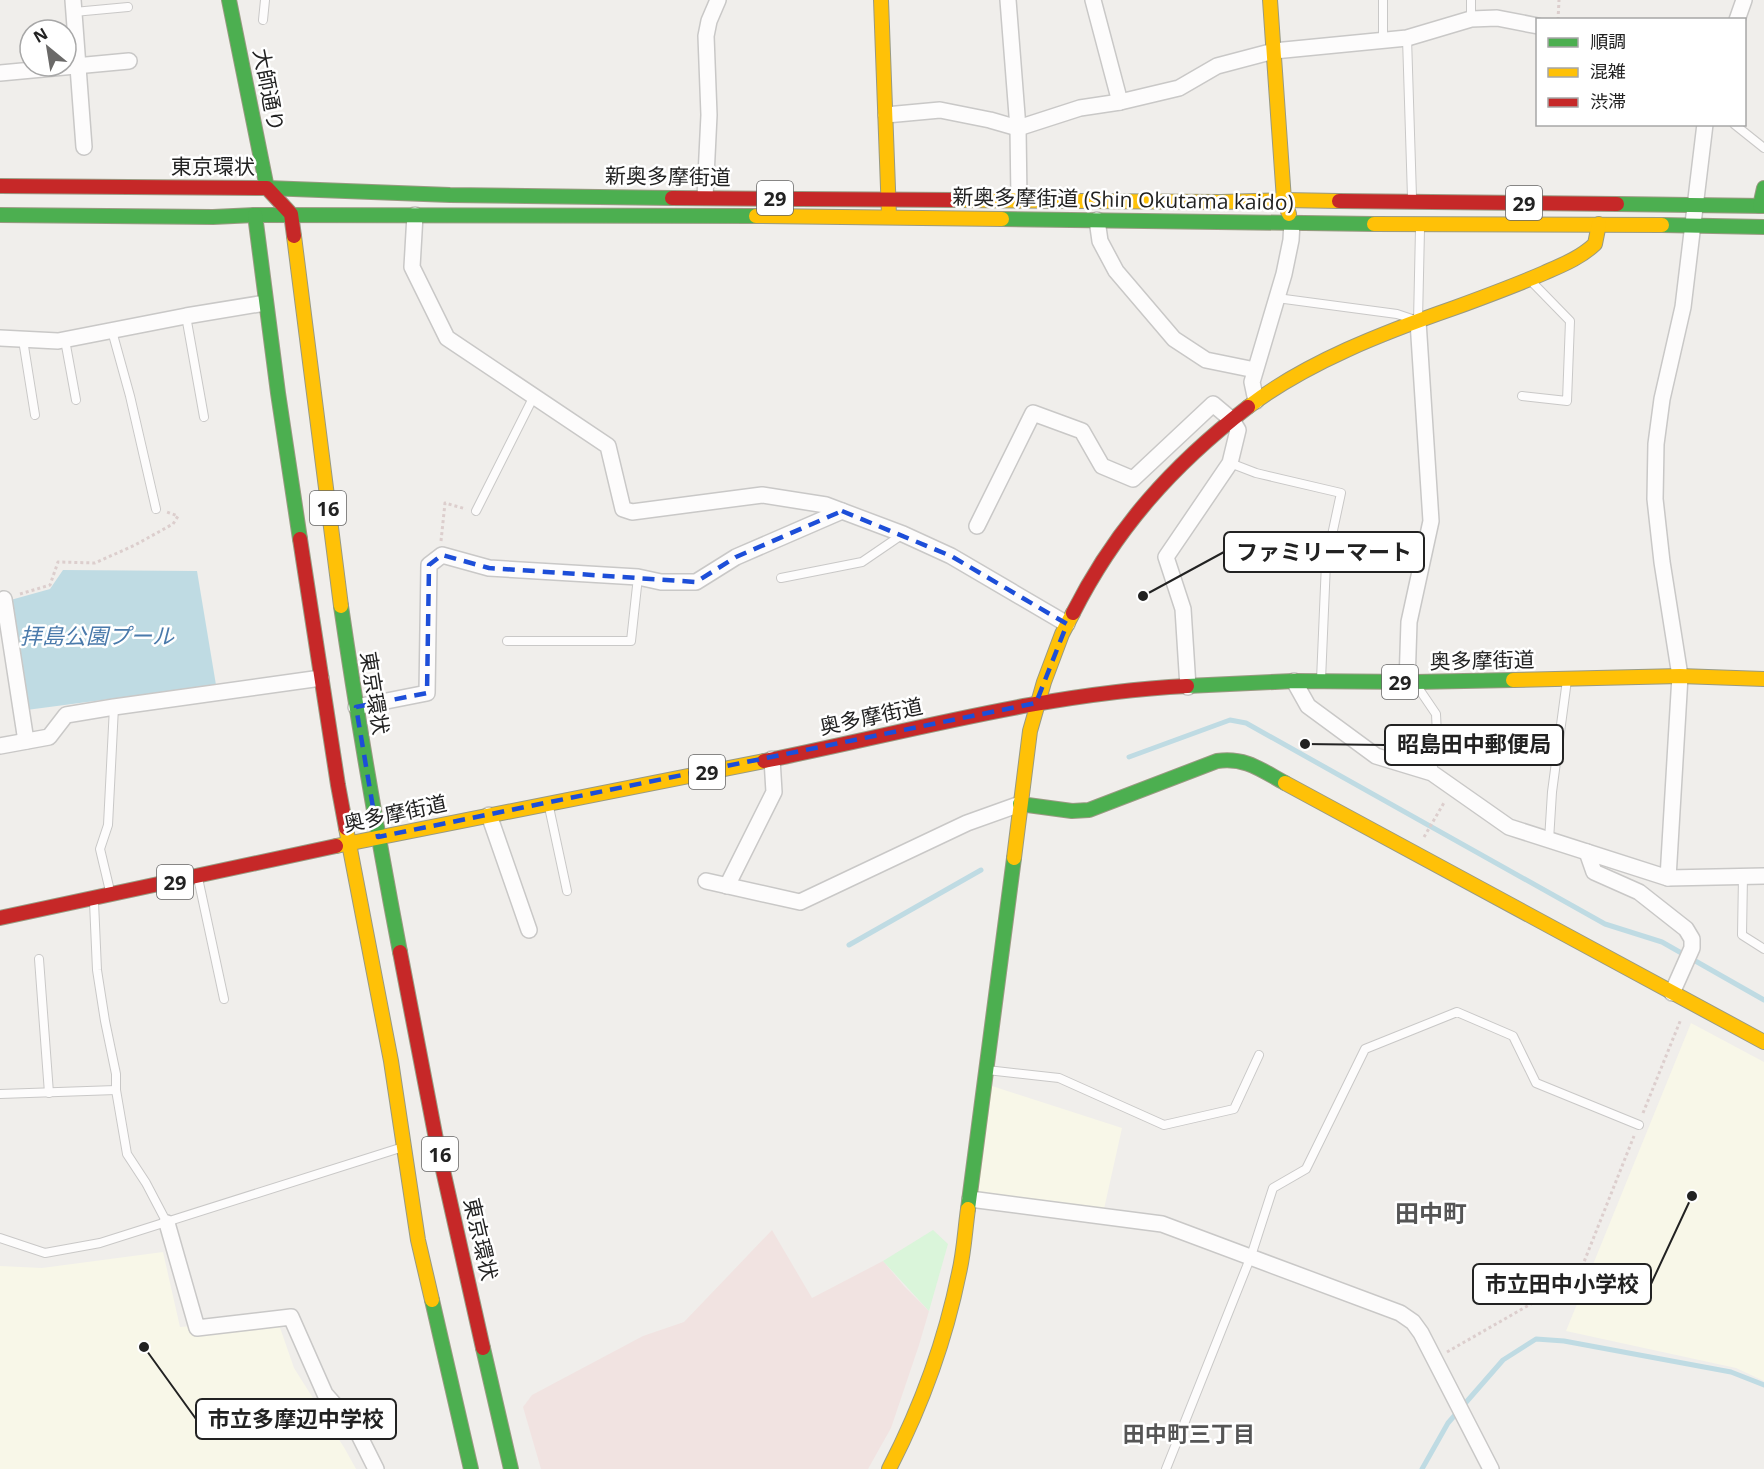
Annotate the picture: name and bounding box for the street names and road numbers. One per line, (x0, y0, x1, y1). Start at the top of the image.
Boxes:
street label: 大師通り (247, 46, 291, 134)
street label: 東京環状 (171, 152, 255, 180)
street label: 新奥多摩街道 (605, 161, 731, 191)
road number: 29 (757, 181, 793, 215)
street label: 新奥多摩街道 (Shin Okutama kaido) (952, 182, 1294, 216)
road number: 29 (1506, 186, 1542, 220)
road number: 16 (310, 491, 346, 525)
street label: 奥多摩街道 (1429, 645, 1535, 675)
street label: 東京環状 (355, 649, 395, 737)
road number: 29 (1382, 665, 1418, 699)
street label: 奥多摩街道 (817, 691, 925, 741)
road number: 29 (689, 755, 725, 789)
street label: 奥多摩街道 (341, 788, 449, 838)
road number: 29 (157, 865, 193, 899)
road number: 16 (422, 1137, 458, 1171)
street label: 東京環状 (458, 1195, 504, 1283)

